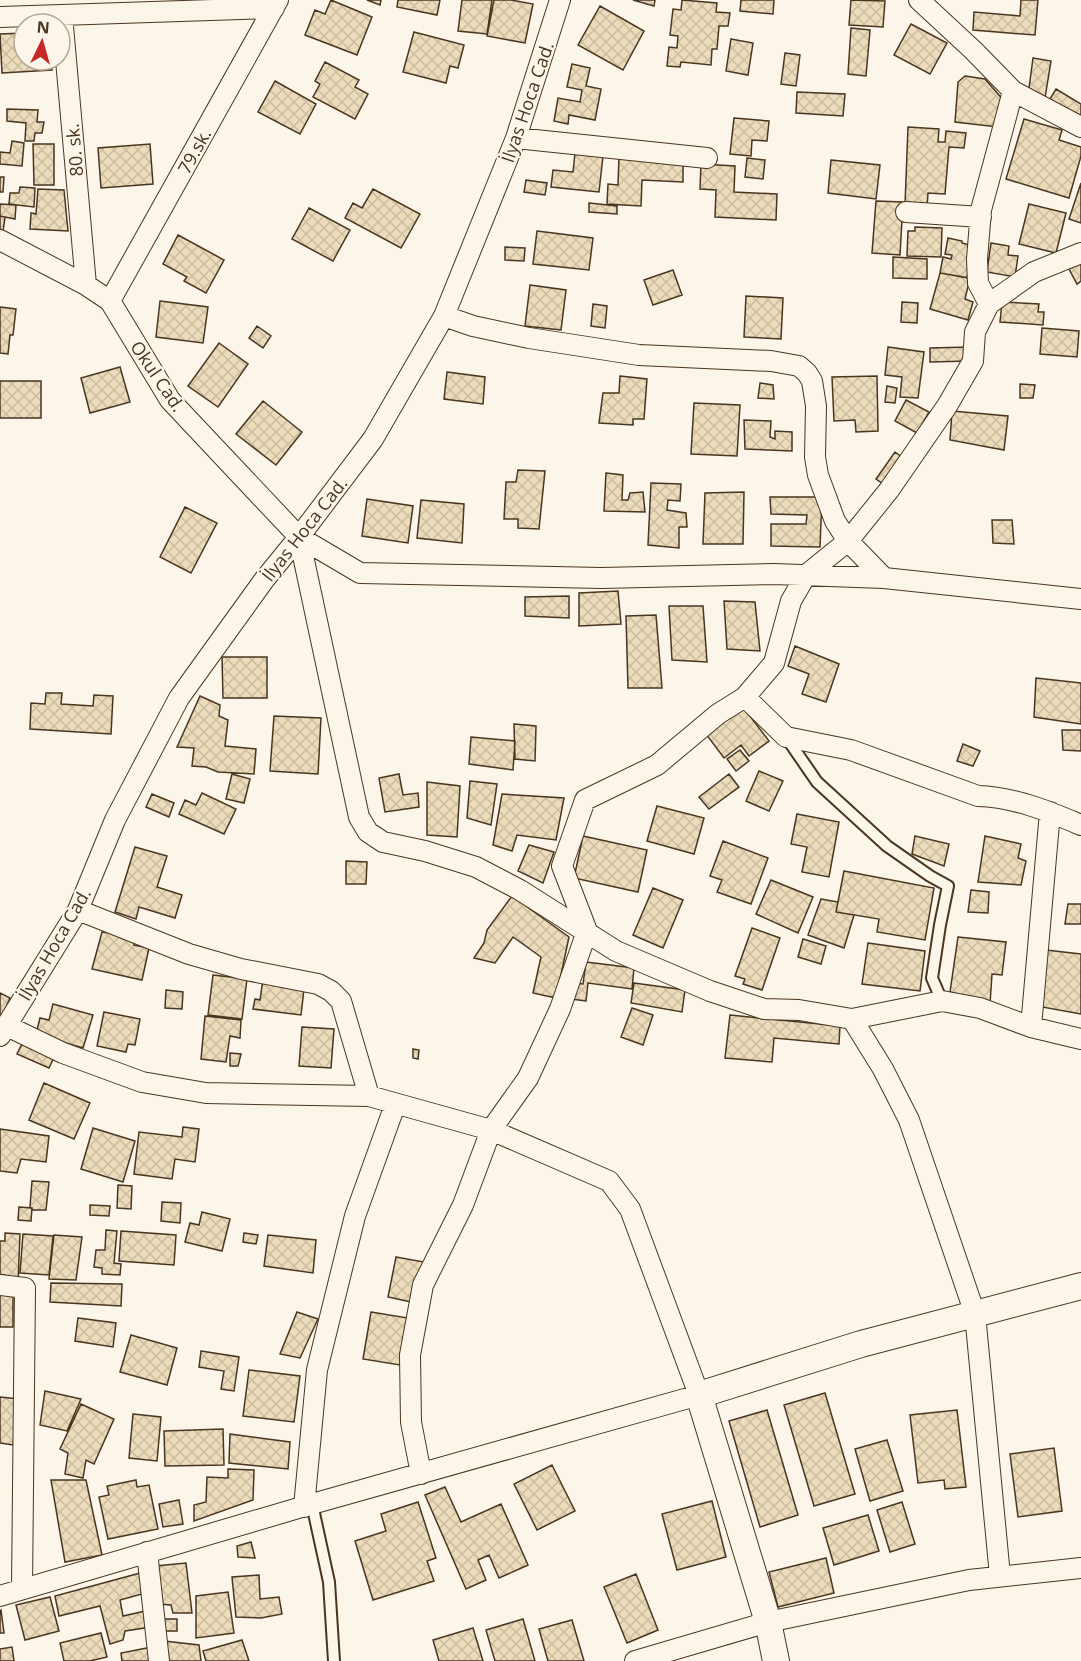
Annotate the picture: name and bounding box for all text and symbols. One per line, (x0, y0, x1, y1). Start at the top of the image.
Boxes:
north arrow (12, 12, 72, 72)
text: N (36, 16, 51, 39)
street label: İlyas Hoca Cad. (495, 38, 559, 166)
street label: 80. sk. (60, 123, 88, 177)
street label: 79.sk. (172, 124, 216, 178)
street label: Okul Cad. (125, 336, 191, 416)
street label: İlyas Hoca Cad. (256, 472, 352, 586)
street label: İlyas Hoca Cad. (12, 883, 96, 1005)

